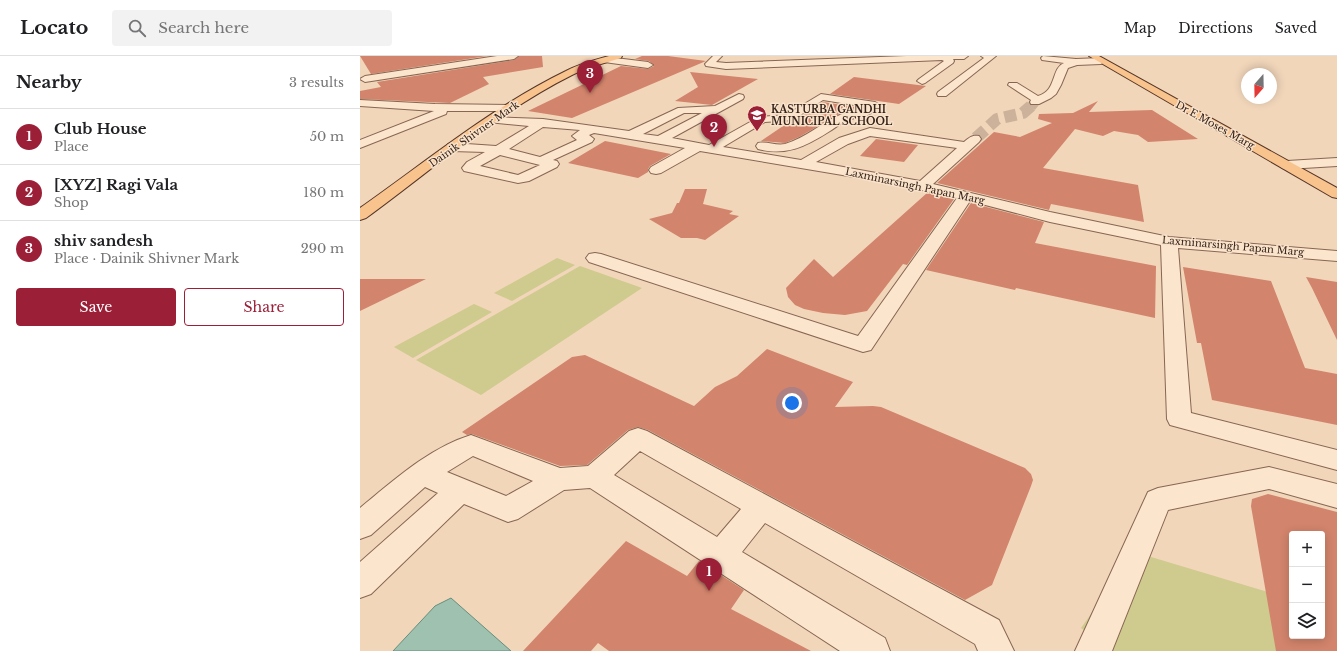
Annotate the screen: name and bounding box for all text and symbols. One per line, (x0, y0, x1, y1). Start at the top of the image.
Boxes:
search box (112, 10, 392, 46)
text: Locato (20, 16, 88, 39)
icon: search (126, 17, 148, 39)
text: Search here (158, 18, 249, 37)
text: Map (1124, 19, 1156, 37)
text: Directions (1178, 19, 1253, 37)
text: Saved (1275, 19, 1317, 37)
pin: 3 (577, 60, 603, 93)
north arrow (1241, 68, 1277, 104)
text: Nearby (16, 72, 82, 93)
text: 3 results (289, 74, 344, 91)
street label: Dainik Shivner Mark (426, 97, 522, 170)
street label: Dr E Moses Marg (1173, 98, 1258, 153)
place label: KASTURBA GANDHI MUNICIPAL SCHOOL (771, 103, 893, 128)
school or university icon: KASTURBA GANDHI MUNICIPAL SCHOOL (746, 104, 768, 132)
pin: 2 (701, 114, 727, 147)
text: Club House (54, 119, 147, 138)
text: 1 (26, 128, 32, 145)
text: 50 m (310, 128, 344, 145)
text: Place (54, 138, 89, 155)
street label: Laxminarsingh Papan Marg (844, 165, 987, 207)
text: [XYZ] Ragi Vala (54, 175, 178, 194)
text: 2 (25, 184, 33, 201)
text: 180 m (303, 184, 344, 201)
text: Shop (54, 194, 89, 211)
text: shiv sandesh (54, 231, 153, 250)
street label: Laxminarsingh Papan Marg (1162, 233, 1305, 259)
text: 3 (25, 240, 33, 257)
text: 290 m (301, 240, 344, 257)
text: Place · Dainik Shivner Mark (54, 250, 239, 267)
button: Save (16, 288, 176, 326)
button: Share (184, 288, 344, 326)
your location (782, 393, 802, 413)
map controls (1289, 531, 1325, 639)
button: + (1289, 531, 1325, 567)
pin: 1 (696, 558, 722, 591)
button: − (1289, 567, 1325, 603)
button: layers (1289, 603, 1325, 639)

